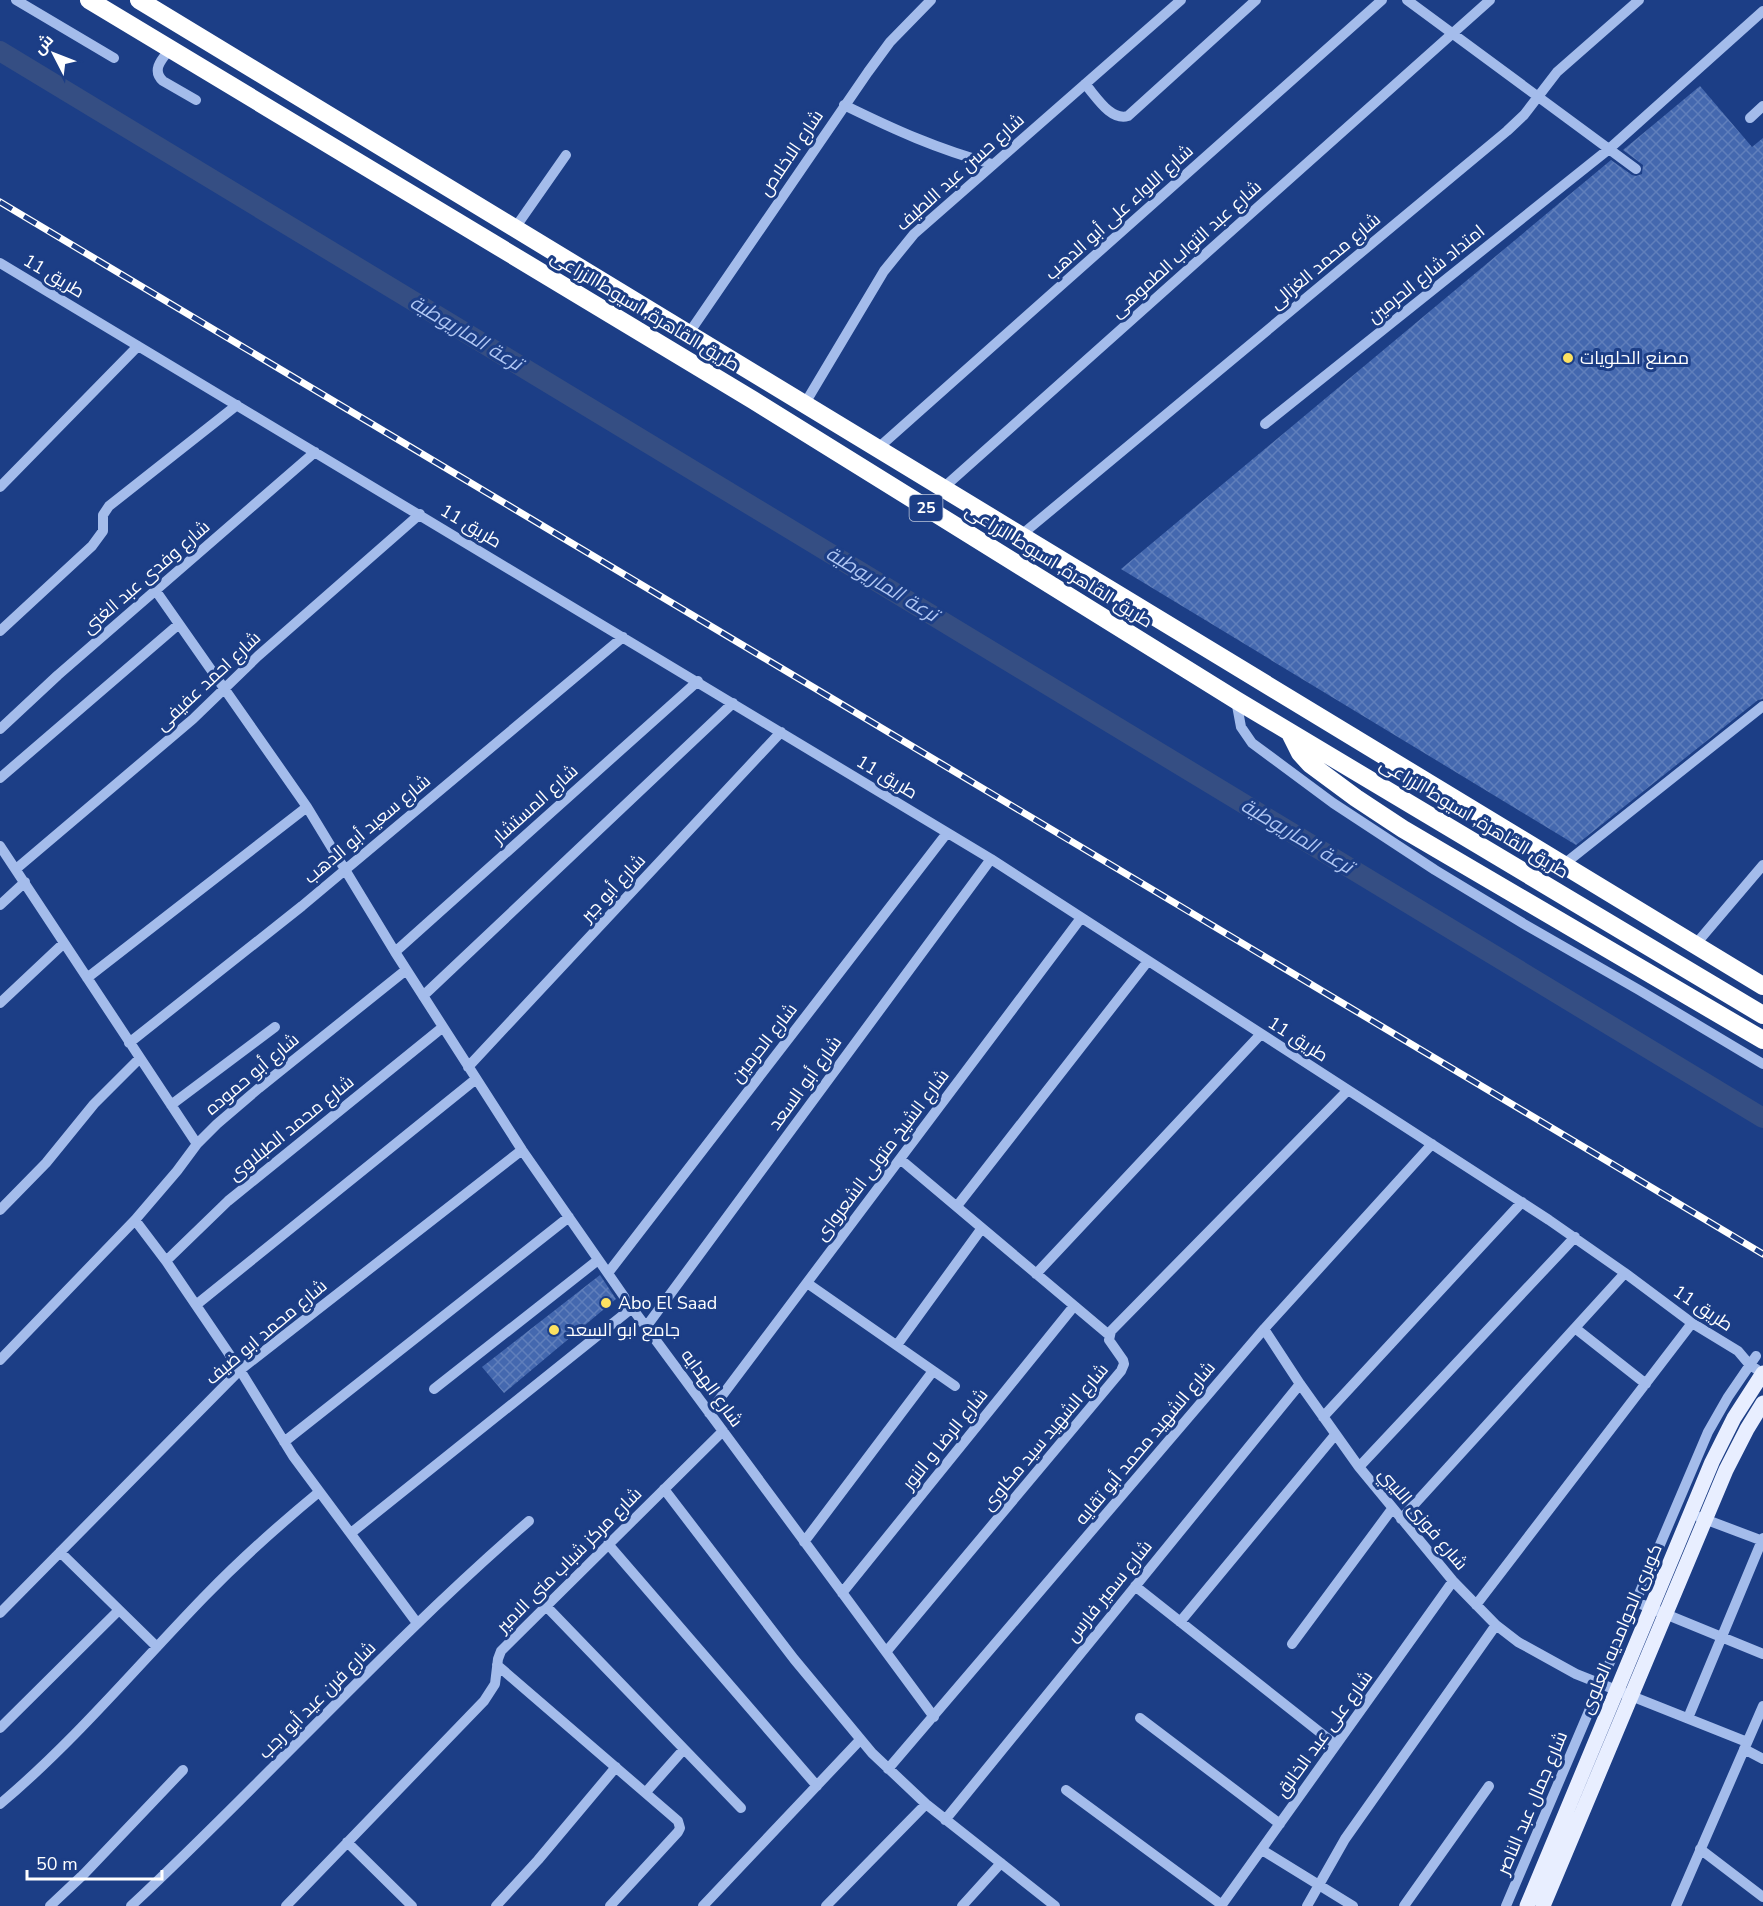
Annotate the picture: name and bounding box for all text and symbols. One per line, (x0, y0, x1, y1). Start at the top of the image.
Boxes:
north arrow (24, 24, 84, 84)
text: ش (29, 30, 59, 60)
street label: شارع الاخلاص (753, 105, 829, 201)
street label: شارع حسن عبد اللطيف (891, 108, 1029, 236)
street label: شارع اللواء على أبو الدهب (1040, 139, 1198, 285)
street label: شارع عبد التواب الطموهى (1106, 175, 1266, 323)
street label: شارع محمد الغزالى (1264, 207, 1386, 315)
street label: امتداد شارع الحرمين (1362, 219, 1490, 329)
street label: طريق القاهرة, اسيوط الزراعى (546, 245, 744, 377)
street label: طريق 11 (19, 248, 89, 304)
water label: ترعة الماريوطية (405, 289, 530, 379)
place label: مصنع الحلويات (1580, 346, 1689, 370)
marker: مصنع الحلويات (1561, 351, 1575, 365)
road number: 25 (910, 495, 942, 521)
street label: طريق 11 (436, 498, 506, 554)
street label: طريق القاهرة, اسيوط الزراعى (961, 498, 1157, 634)
street label: شارع وفدى عبد الغنى (77, 515, 215, 639)
water label: ترعة الماريوطية (821, 540, 946, 630)
street label: شارع احمد عفيفى (150, 626, 266, 736)
street label: طريق 11 (852, 749, 922, 805)
street label: طريق القاهرة, اسيوط الزراعى (1375, 752, 1573, 884)
street label: شارع المستشار (486, 759, 583, 850)
street label: شارع سعيد أبو الدهب (299, 769, 435, 889)
water label: ترعة الماريوطية (1236, 792, 1361, 882)
street label: شارع أبو جبر (575, 849, 651, 928)
street label: شارع الحرمين (725, 998, 803, 1088)
street label: طريق 11 (1263, 1011, 1333, 1067)
street label: شارع أبو حموده (200, 1028, 304, 1120)
street label: شارع أبو السعد (763, 1031, 847, 1135)
street label: شارع الشيخ متولى الشعرواى (809, 1064, 955, 1246)
street label: شارع محمد الطبلاوى (223, 1070, 359, 1186)
street label: شارع محمد ابو ضيف (200, 1274, 332, 1390)
street label: طريق 11 (1668, 1279, 1738, 1337)
place label: Abo El Saad (618, 1291, 717, 1315)
marker: Abo El Saad (599, 1296, 613, 1310)
place label: جامع ابو السعد (566, 1318, 680, 1342)
marker: جامع ابو السعد (547, 1323, 561, 1337)
street label: شارع الهدايه (676, 1344, 748, 1432)
street label: شارع الشهيد محمد أبو تقايه (1069, 1356, 1221, 1530)
street label: شارع الشهيد سيد مكاوى (976, 1358, 1114, 1516)
street label: شارع الرضا و النور (896, 1383, 993, 1496)
street label: شارع فوزى الليبي (1371, 1463, 1473, 1577)
street label: شارع مركز شباب منى الامير (490, 1482, 647, 1639)
street label: شارع سمير فارس (1060, 1535, 1158, 1647)
street label: كوبرى الحوامديه العلوى (1574, 1540, 1668, 1718)
street label: شارع فرن عيد أبو رجب (253, 1636, 381, 1764)
street label: شارع على عبد الخالق (1270, 1666, 1378, 1802)
street label: شارع جمال عبد الناصر (1491, 1728, 1573, 1879)
scale bar (27, 1843, 162, 1881)
text: 50 m (36, 1852, 78, 1876)

